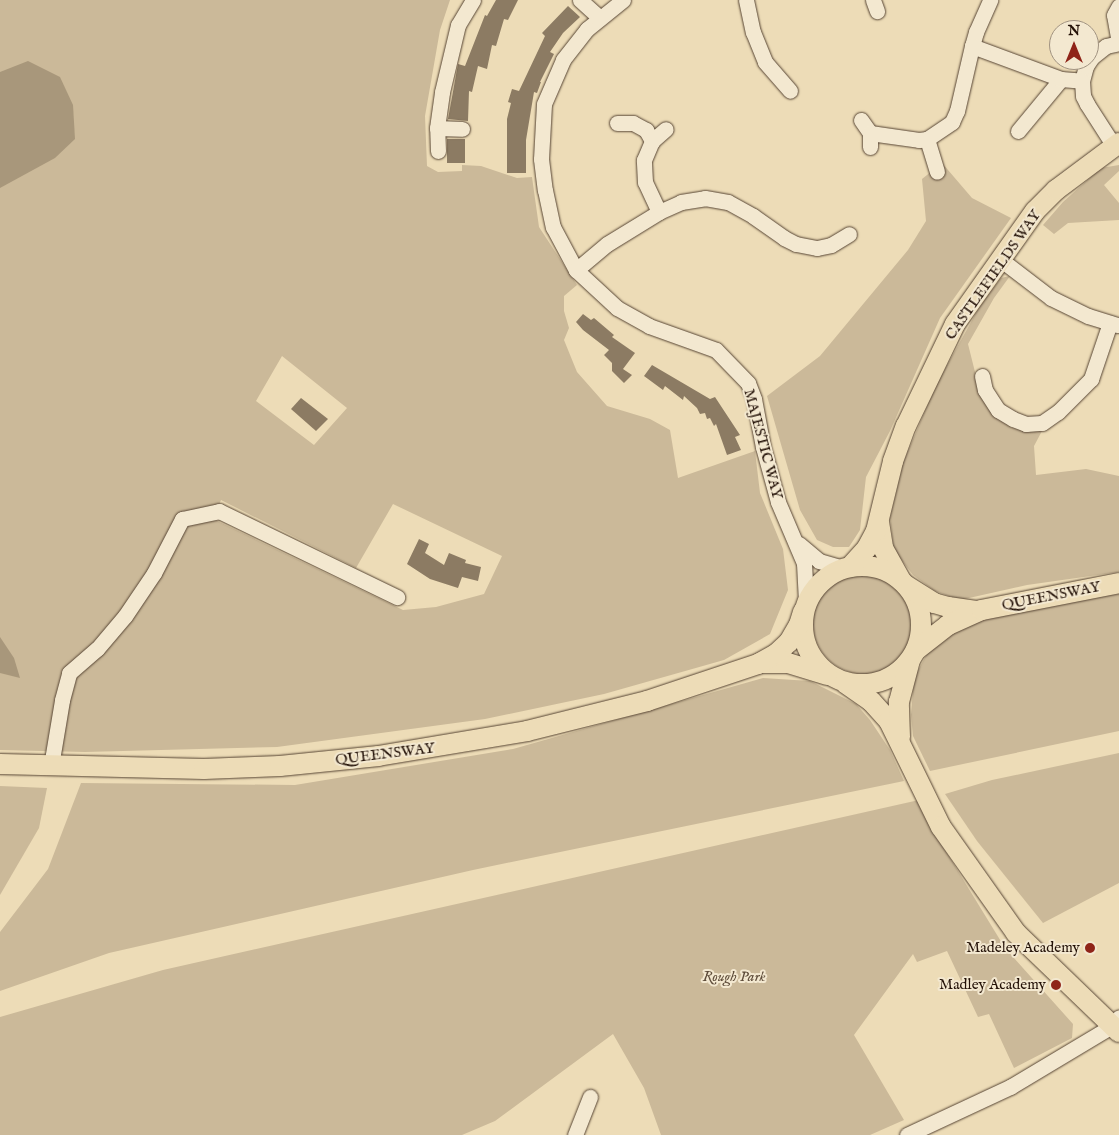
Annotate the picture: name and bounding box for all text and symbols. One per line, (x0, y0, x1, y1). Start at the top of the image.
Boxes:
north arrow (1049, 20, 1099, 70)
text: N (1068, 22, 1080, 40)
street label: CASTLEFIELDS WAY (941, 207, 1045, 343)
street label: MAJESTIC WAY (740, 387, 786, 501)
street label: QUEENSWAY (1000, 578, 1102, 614)
street label: QUEENSWAY (334, 739, 436, 769)
place label: Madeley Academy (966, 939, 1080, 957)
marker: Madeley Academy (1084, 942, 1096, 954)
park label: Rough Park (702, 968, 766, 986)
place label: Madley Academy (939, 976, 1046, 994)
marker: Madley Academy (1050, 979, 1062, 991)

